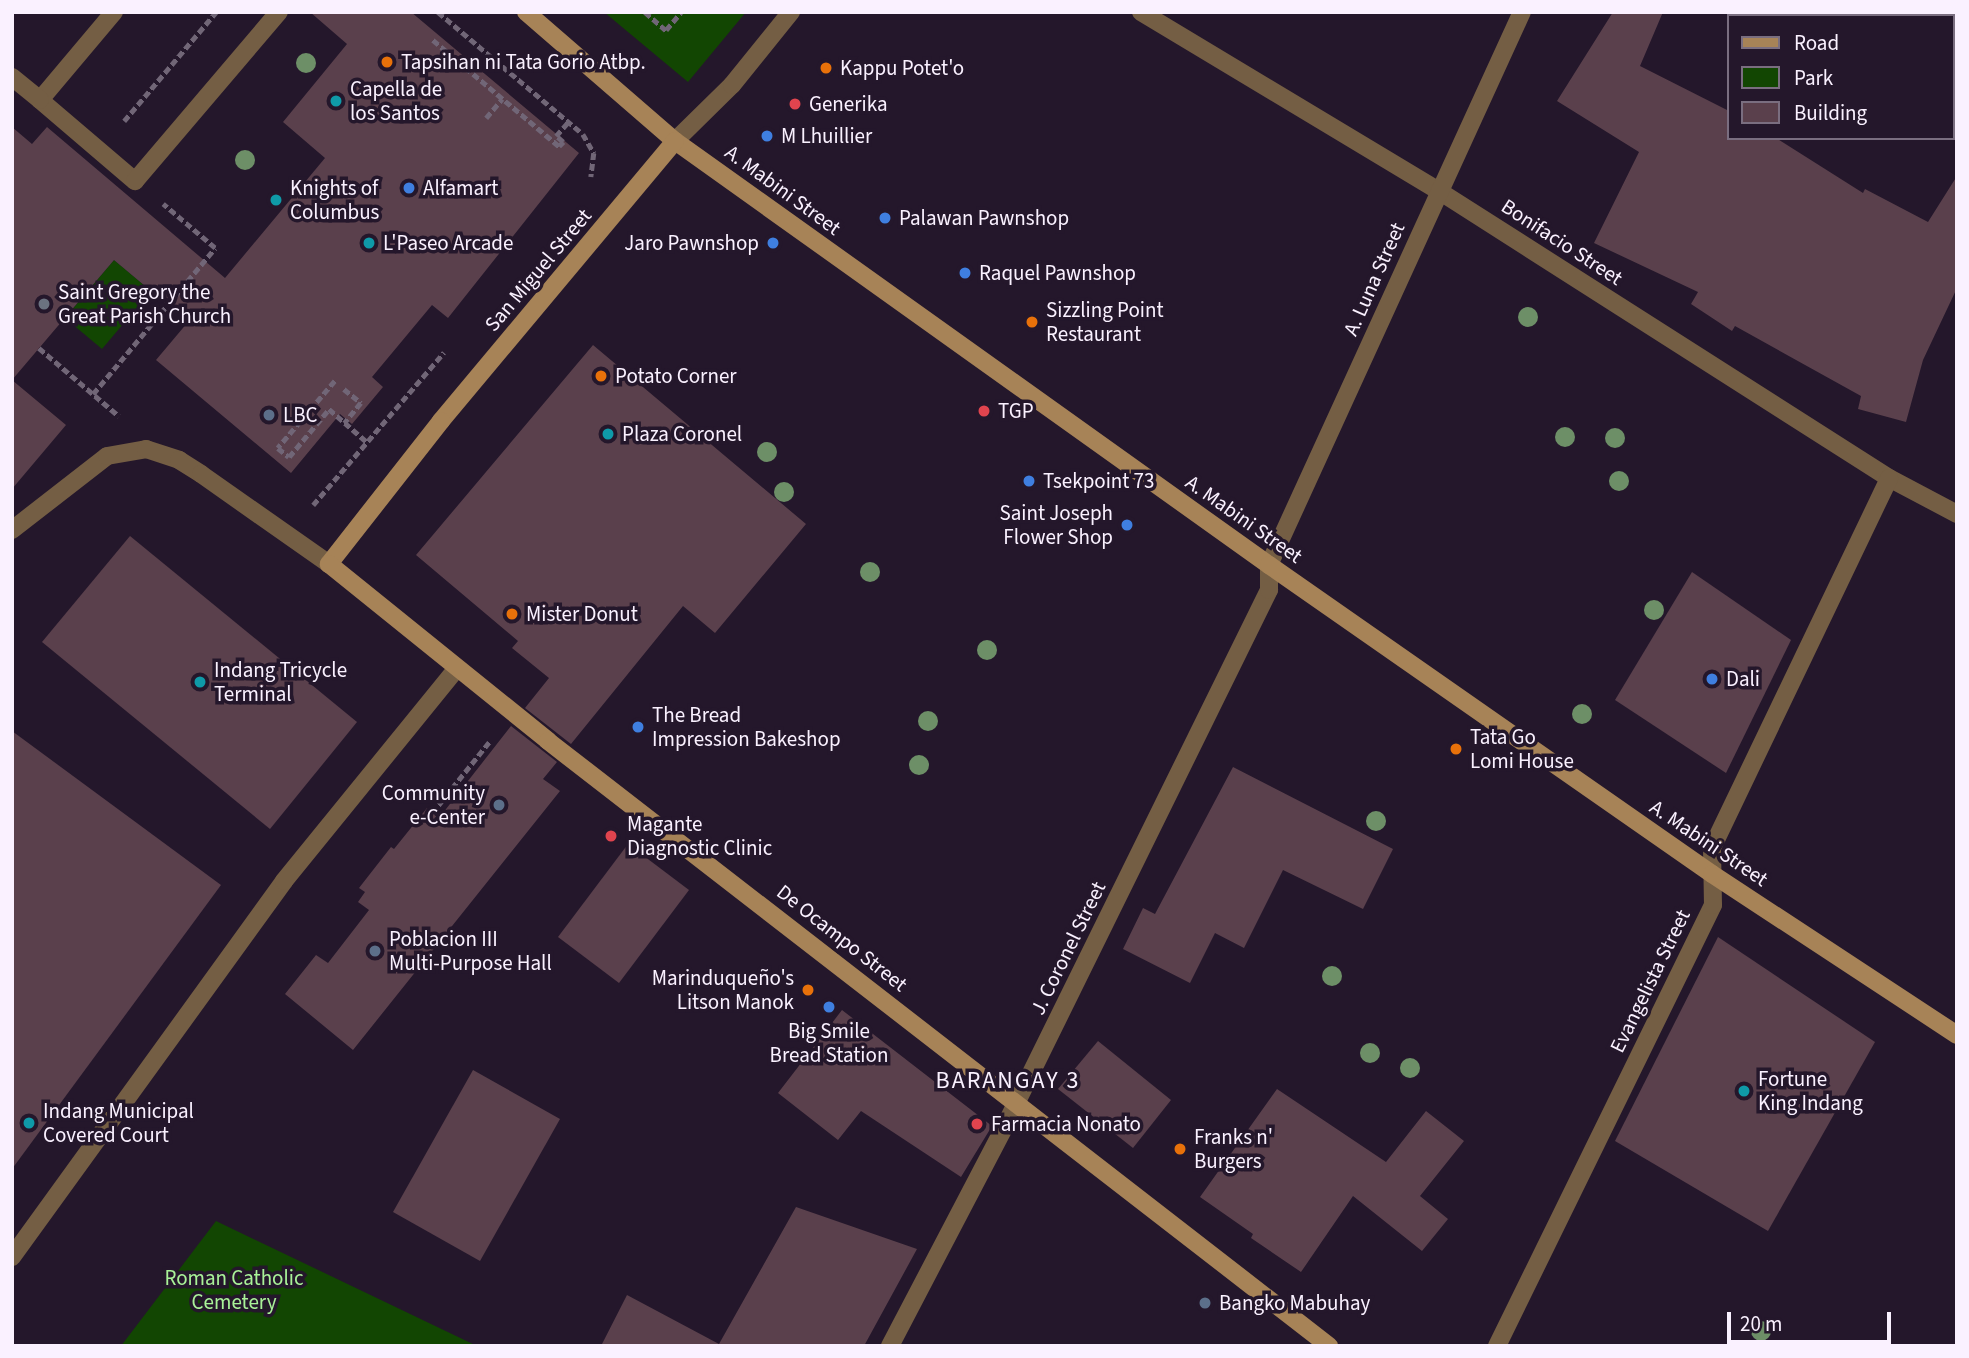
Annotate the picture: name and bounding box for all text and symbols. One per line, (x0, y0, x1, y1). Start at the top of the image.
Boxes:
legend (1728, 14, 1955, 140)
text: Road (1794, 28, 1839, 58)
place label: Tapsihan ni Tata Gorio Atbp. (401, 49, 646, 75)
marker: Tapsihan ni Tata Gorio Atbp. (379, 54, 395, 70)
place label: Kappu Potet'o (840, 55, 964, 81)
marker: Kappu Potet'o (818, 60, 834, 76)
text: Park (1794, 63, 1833, 93)
place label: Capella de los Santos (350, 76, 442, 126)
place label: Generika (809, 91, 887, 117)
marker: Capella de los Santos (328, 93, 344, 109)
marker: Generika (787, 96, 803, 112)
text: Building (1794, 98, 1867, 128)
place label: M Lhuillier (781, 123, 872, 149)
marker: M Lhuillier (759, 128, 775, 144)
street label: A. Mabini Street (720, 140, 846, 240)
place label: Knights of Columbus (290, 175, 379, 225)
place label: Alfamart (423, 175, 498, 201)
marker: Alfamart (401, 180, 417, 196)
marker: Knights of Columbus (268, 192, 284, 208)
street label: Bonifacio Street (1497, 193, 1627, 291)
street label: San Miguel Street (479, 203, 597, 337)
place label: Palawan Pawnshop (899, 205, 1069, 231)
marker: Palawan Pawnshop (877, 210, 893, 226)
street label: A. Luna Street (1338, 219, 1410, 339)
place label: L'Paseo Arcade (383, 230, 513, 256)
place label: Jaro Pawnshop (624, 230, 759, 256)
marker: L'Paseo Arcade (361, 235, 377, 251)
marker: Jaro Pawnshop (765, 235, 781, 251)
place label: Raquel Pawnshop (979, 260, 1136, 286)
marker: Raquel Pawnshop (957, 265, 973, 281)
place label: Saint Gregory the Great Parish Church (58, 279, 231, 329)
marker: Saint Gregory the Great Parish Church (36, 296, 52, 312)
place label: Sizzling Point Restaurant (1046, 297, 1164, 347)
marker: Sizzling Point Restaurant (1024, 314, 1040, 330)
place label: Potato Corner (615, 363, 737, 389)
marker: Potato Corner (593, 368, 609, 384)
place label: TGP (998, 398, 1034, 424)
place label: LBC (283, 402, 318, 428)
marker: TGP (976, 403, 992, 419)
marker: LBC (261, 407, 277, 423)
place label: Plaza Coronel (622, 421, 742, 447)
marker: Plaza Coronel (600, 426, 616, 442)
place label: Tsekpoint 73 (1043, 468, 1154, 494)
street label: A. Mabini Street (1181, 469, 1307, 569)
marker: Tsekpoint 73 (1021, 473, 1037, 489)
place label: Saint Joseph Flower Shop (1000, 500, 1113, 550)
marker: Saint Joseph Flower Shop (1119, 517, 1135, 533)
place label: Mister Donut (526, 601, 638, 627)
marker: Mister Donut (504, 606, 520, 622)
place label: Indang Tricycle Terminal (214, 657, 347, 707)
place label: Dali (1726, 666, 1760, 692)
marker: Dali (1704, 671, 1720, 687)
marker: Indang Tricycle Terminal (192, 674, 208, 690)
place label: The Bread Impression Bakeshop (652, 702, 841, 752)
marker: The Bread Impression Bakeshop (630, 719, 646, 735)
place label: Tata Go Lomi House (1470, 724, 1574, 774)
marker: Tata Go Lomi House (1448, 741, 1464, 757)
place label: Community e-Center (382, 780, 485, 830)
street label: A. Mabini Street (1645, 794, 1773, 892)
marker: Community e-Center (491, 797, 507, 813)
place label: Magante Diagnostic Clinic (627, 811, 772, 861)
marker: Magante Diagnostic Clinic (601, 826, 621, 846)
street label: J. Coronel Street (1025, 877, 1111, 1019)
street label: De Ocampo Street (772, 879, 912, 997)
street label: Evangelista Street (1604, 905, 1696, 1057)
place label: Poblacion III Multi-Purpose Hall (389, 926, 552, 976)
marker: Poblacion III Multi-Purpose Hall (367, 943, 383, 959)
place label: Marinduqueño's Litson Manok (652, 965, 794, 1015)
marker: Marinduqueño's Litson Manok (800, 982, 816, 998)
marker: Big Smile Bread Station (821, 999, 837, 1015)
place label: Big Smile Bread Station (770, 1018, 888, 1068)
place label: Fortune King Indang (1758, 1066, 1863, 1116)
district label: BARANGAY 3 (937, 1067, 1079, 1095)
marker: Fortune King Indang (1736, 1083, 1752, 1099)
place label: Indang Municipal Covered Court (43, 1098, 194, 1148)
place label: Farmacia Nonato (991, 1111, 1141, 1137)
marker: Indang Municipal Covered Court (21, 1115, 37, 1131)
marker: Farmacia Nonato (969, 1116, 985, 1132)
place label: Franks n' Burgers (1194, 1124, 1273, 1174)
marker: Franks n' Burgers (1172, 1141, 1188, 1157)
park label: Roman Catholic Cemetery (164, 1265, 304, 1315)
place label: Bangko Mabuhay (1219, 1290, 1370, 1316)
marker: Bangko Mabuhay (1197, 1295, 1213, 1311)
scale bar (1731, 1298, 1896, 1342)
text: 20 m (1740, 1309, 1782, 1339)

